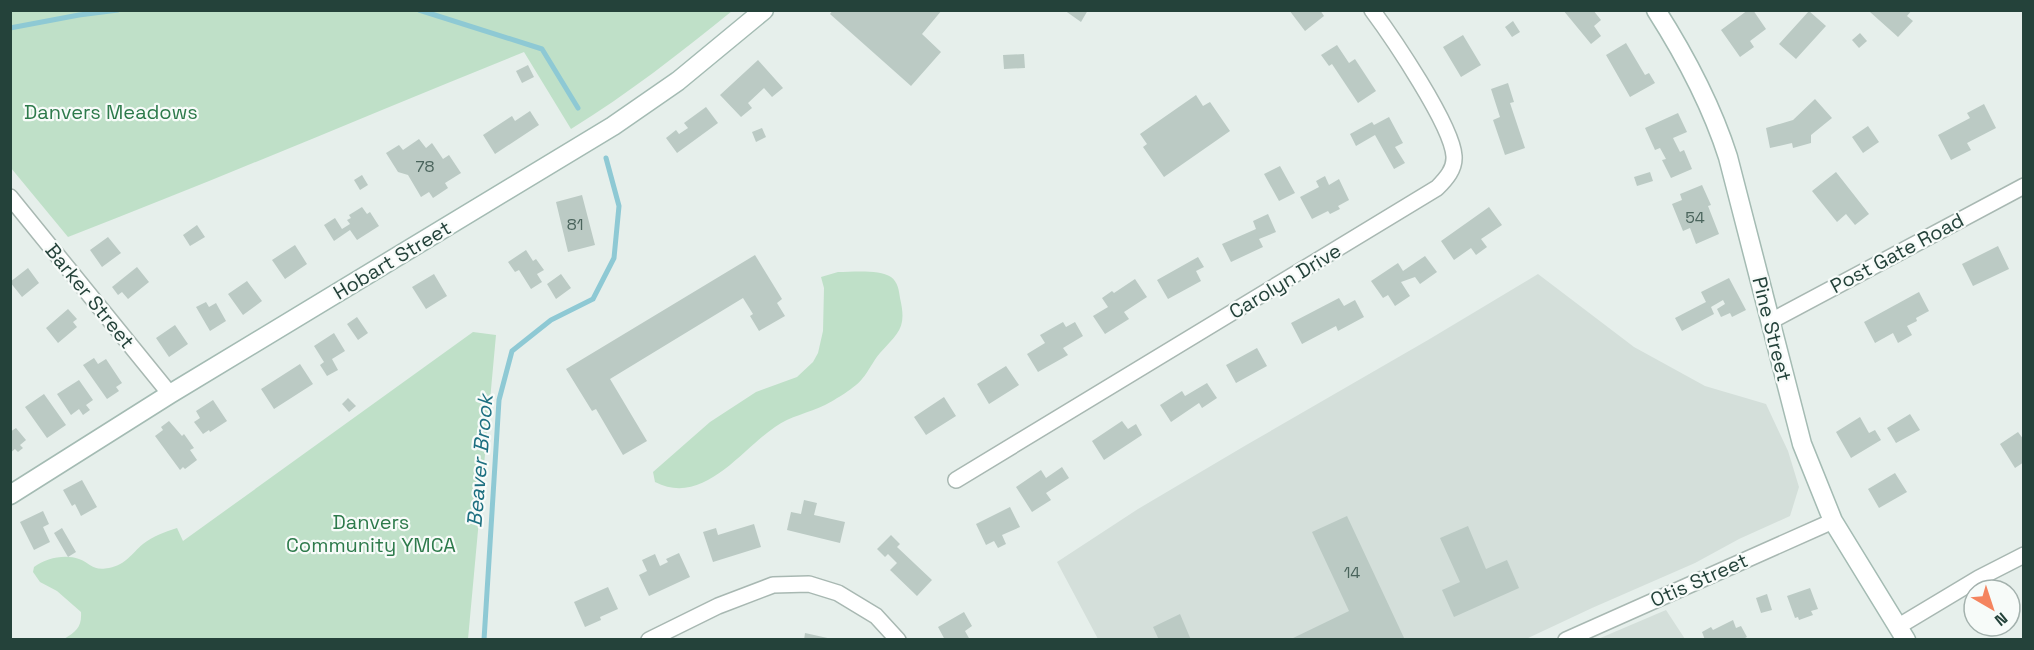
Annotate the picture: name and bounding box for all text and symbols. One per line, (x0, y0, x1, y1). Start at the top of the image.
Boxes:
park label: Danvers Meadows (24, 99, 198, 125)
house number: 78 (416, 156, 435, 177)
house number: 54 (1685, 207, 1705, 228)
street label: Post Gate Road (1826, 207, 1968, 299)
house number: 81 (567, 214, 583, 235)
street label: Hobart Street (328, 215, 456, 305)
street label: Carolyn Drive (1224, 237, 1346, 325)
street label: Barker Street (40, 238, 140, 354)
street label: Pine Street (1746, 274, 1798, 384)
water label: Beaver Brook (460, 391, 499, 528)
park label: Danvers Community YMCA (286, 509, 456, 558)
street label: Otis Street (1646, 547, 1752, 613)
house number: 14 (1344, 562, 1360, 583)
north arrow (1962, 578, 2022, 638)
text: N (1990, 608, 2012, 631)

